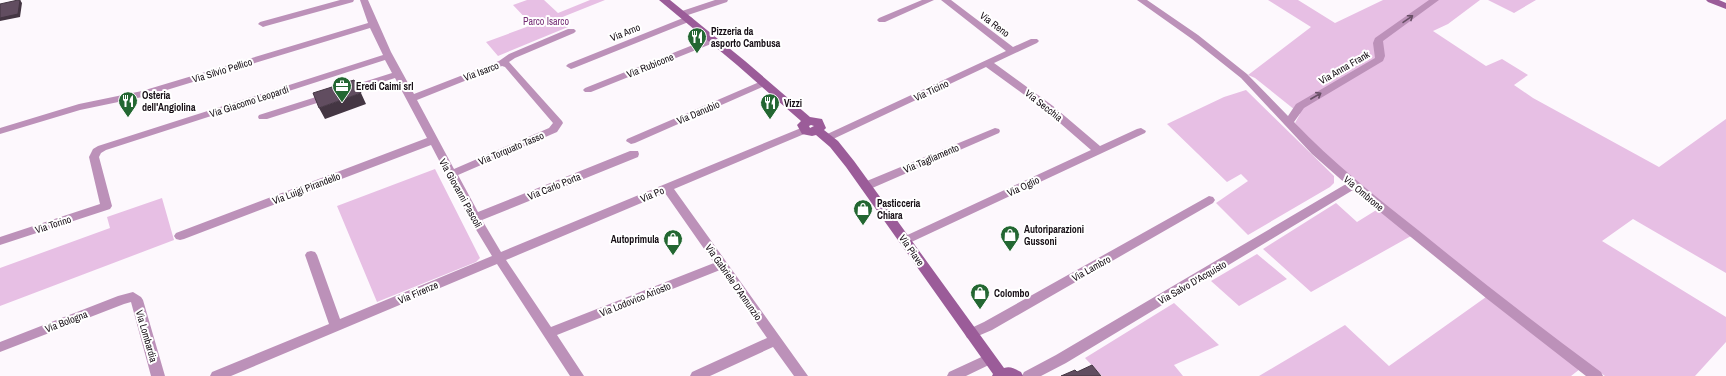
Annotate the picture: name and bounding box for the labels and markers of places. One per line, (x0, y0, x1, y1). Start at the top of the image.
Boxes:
place label: Pizzeria da asporto Cambusa (711, 25, 781, 50)
restaurant icon: Pizzeria da asporto Cambusa (686, 26, 708, 54)
office icon: Eredi Caimi srl (331, 75, 353, 103)
place label: Eredi Caimi srl (356, 80, 413, 93)
place label: Osteria dell'Angiolina (142, 89, 196, 114)
restaurant icon: Osteria dell'Angiolina (117, 90, 139, 118)
restaurant icon: Vizzi (759, 92, 781, 120)
place label: Vizzi (784, 97, 802, 110)
place label: Pasticceria Chiara (877, 197, 921, 222)
shop icon: Pasticceria Chiara (852, 198, 874, 226)
place label: Autoriparazioni Gussoni (1024, 223, 1084, 248)
shop icon: Autoriparazioni Gussoni (999, 224, 1021, 252)
shop icon: Autoprimula (662, 228, 684, 256)
place label: Autoprimula (611, 233, 659, 246)
shop icon: Colombo (969, 282, 991, 310)
place label: Colombo (994, 287, 1030, 300)

